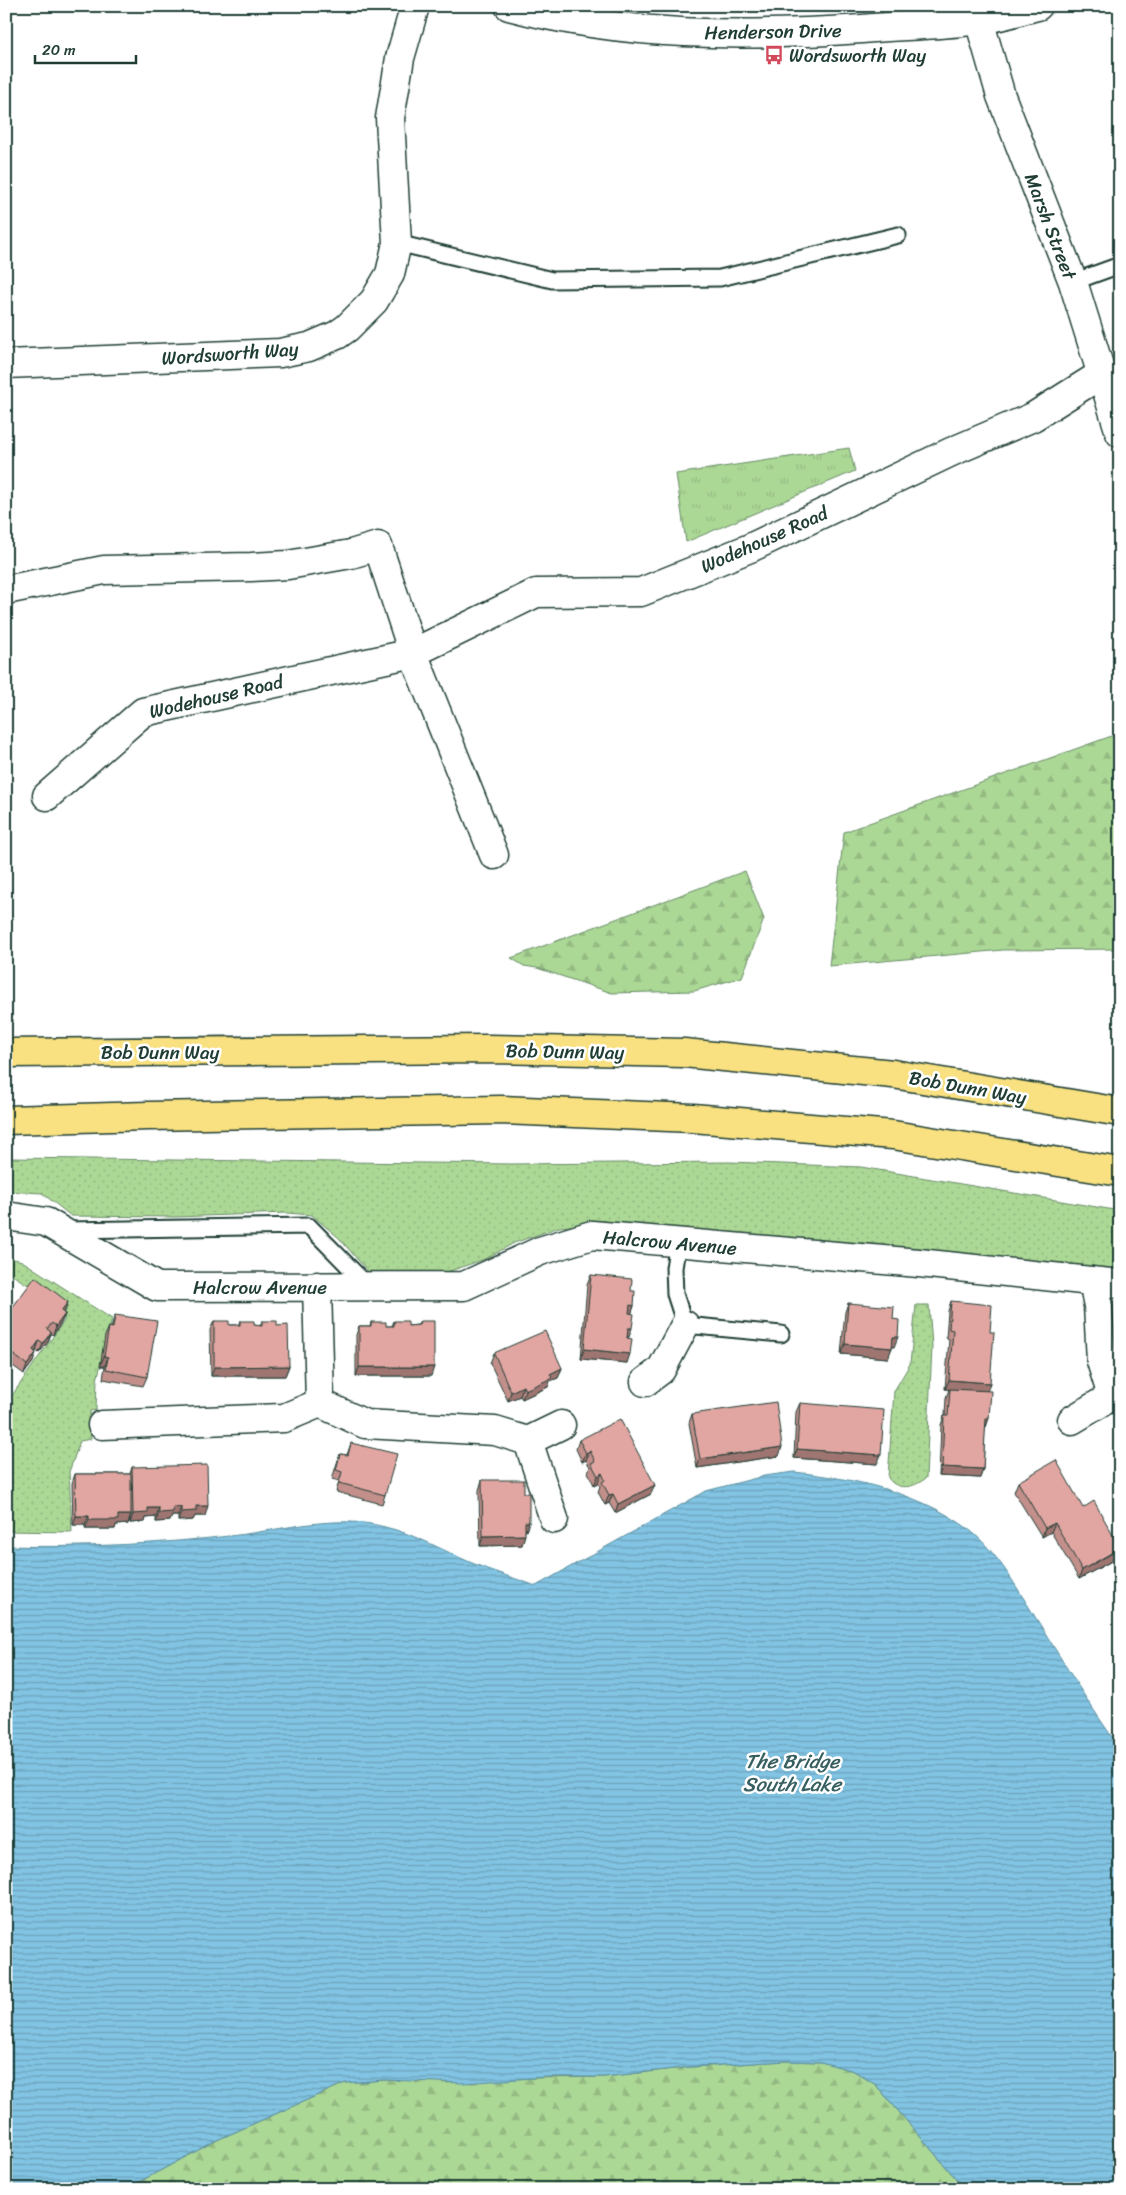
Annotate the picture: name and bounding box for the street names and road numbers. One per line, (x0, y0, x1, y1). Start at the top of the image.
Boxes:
street label: Henderson Drive (704, 14, 842, 49)
street label: Marsh Street (1015, 168, 1086, 285)
street label: Wordsworth Way (161, 332, 300, 375)
street label: Wodehouse Road (695, 496, 835, 582)
street label: Wodehouse Road (146, 665, 288, 728)
street label: Bob Dunn Way (505, 1034, 625, 1069)
street label: Bob Dunn Way (101, 1036, 219, 1069)
street label: Bob Dunn Way (907, 1061, 1029, 1114)
street label: Halcrow Avenue (602, 1220, 738, 1265)
street label: Halcrow Avenue (193, 1271, 327, 1304)

